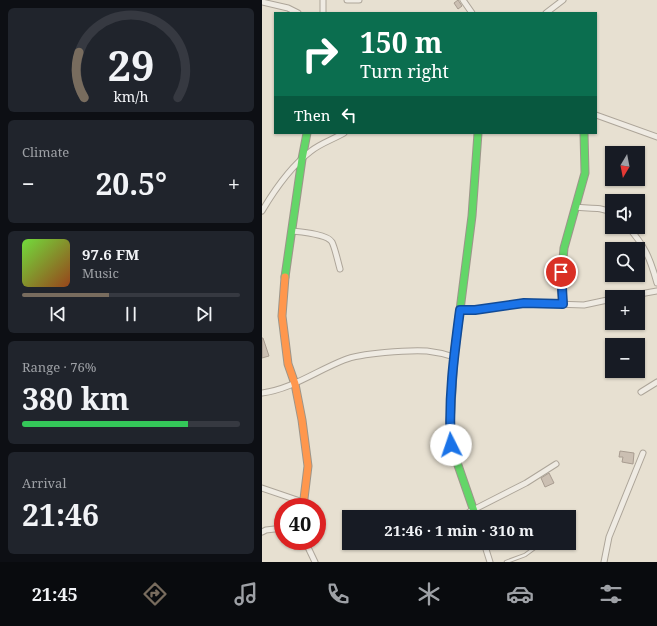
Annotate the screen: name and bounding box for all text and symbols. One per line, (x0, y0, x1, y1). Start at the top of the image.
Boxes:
text: 150 m (360, 23, 442, 61)
icon: right (294, 28, 346, 80)
text: 29 (107, 37, 155, 93)
text: Turn right (360, 59, 449, 83)
text: km/h (113, 87, 149, 106)
icon: left (338, 104, 360, 126)
text: Then (294, 105, 330, 125)
text: Climate (22, 143, 69, 161)
north arrow (605, 146, 645, 186)
map controls (605, 146, 645, 378)
text: 20.5° (95, 163, 167, 204)
text: − (22, 168, 35, 198)
text: + (228, 168, 240, 198)
button: sound (605, 194, 645, 234)
button: search (605, 242, 645, 282)
text: 97.6 FM (82, 244, 139, 264)
pin (544, 255, 578, 289)
icon: arrive (550, 261, 572, 283)
text: Music (82, 264, 119, 282)
button: + (605, 290, 645, 330)
icon: previous (47, 303, 69, 325)
icon: pause (120, 303, 142, 325)
icon: next (193, 303, 215, 325)
button: − (605, 338, 645, 378)
text: Range · 76% (22, 358, 96, 376)
text: 380 km (22, 378, 129, 419)
position arrow (430, 424, 472, 466)
text: Arrival (22, 474, 66, 492)
text: 21:46 (22, 494, 99, 535)
speed limit sign: 40 (274, 498, 326, 550)
text: 21:46 · 1 min · 310 m (384, 520, 534, 540)
icon: directions (141, 580, 169, 608)
icon: music (232, 580, 260, 608)
icon: phone (324, 580, 352, 608)
icon: climate (415, 580, 443, 608)
icon: car (506, 580, 534, 608)
icon: filters (597, 580, 625, 608)
text: 21:45 (32, 582, 78, 606)

